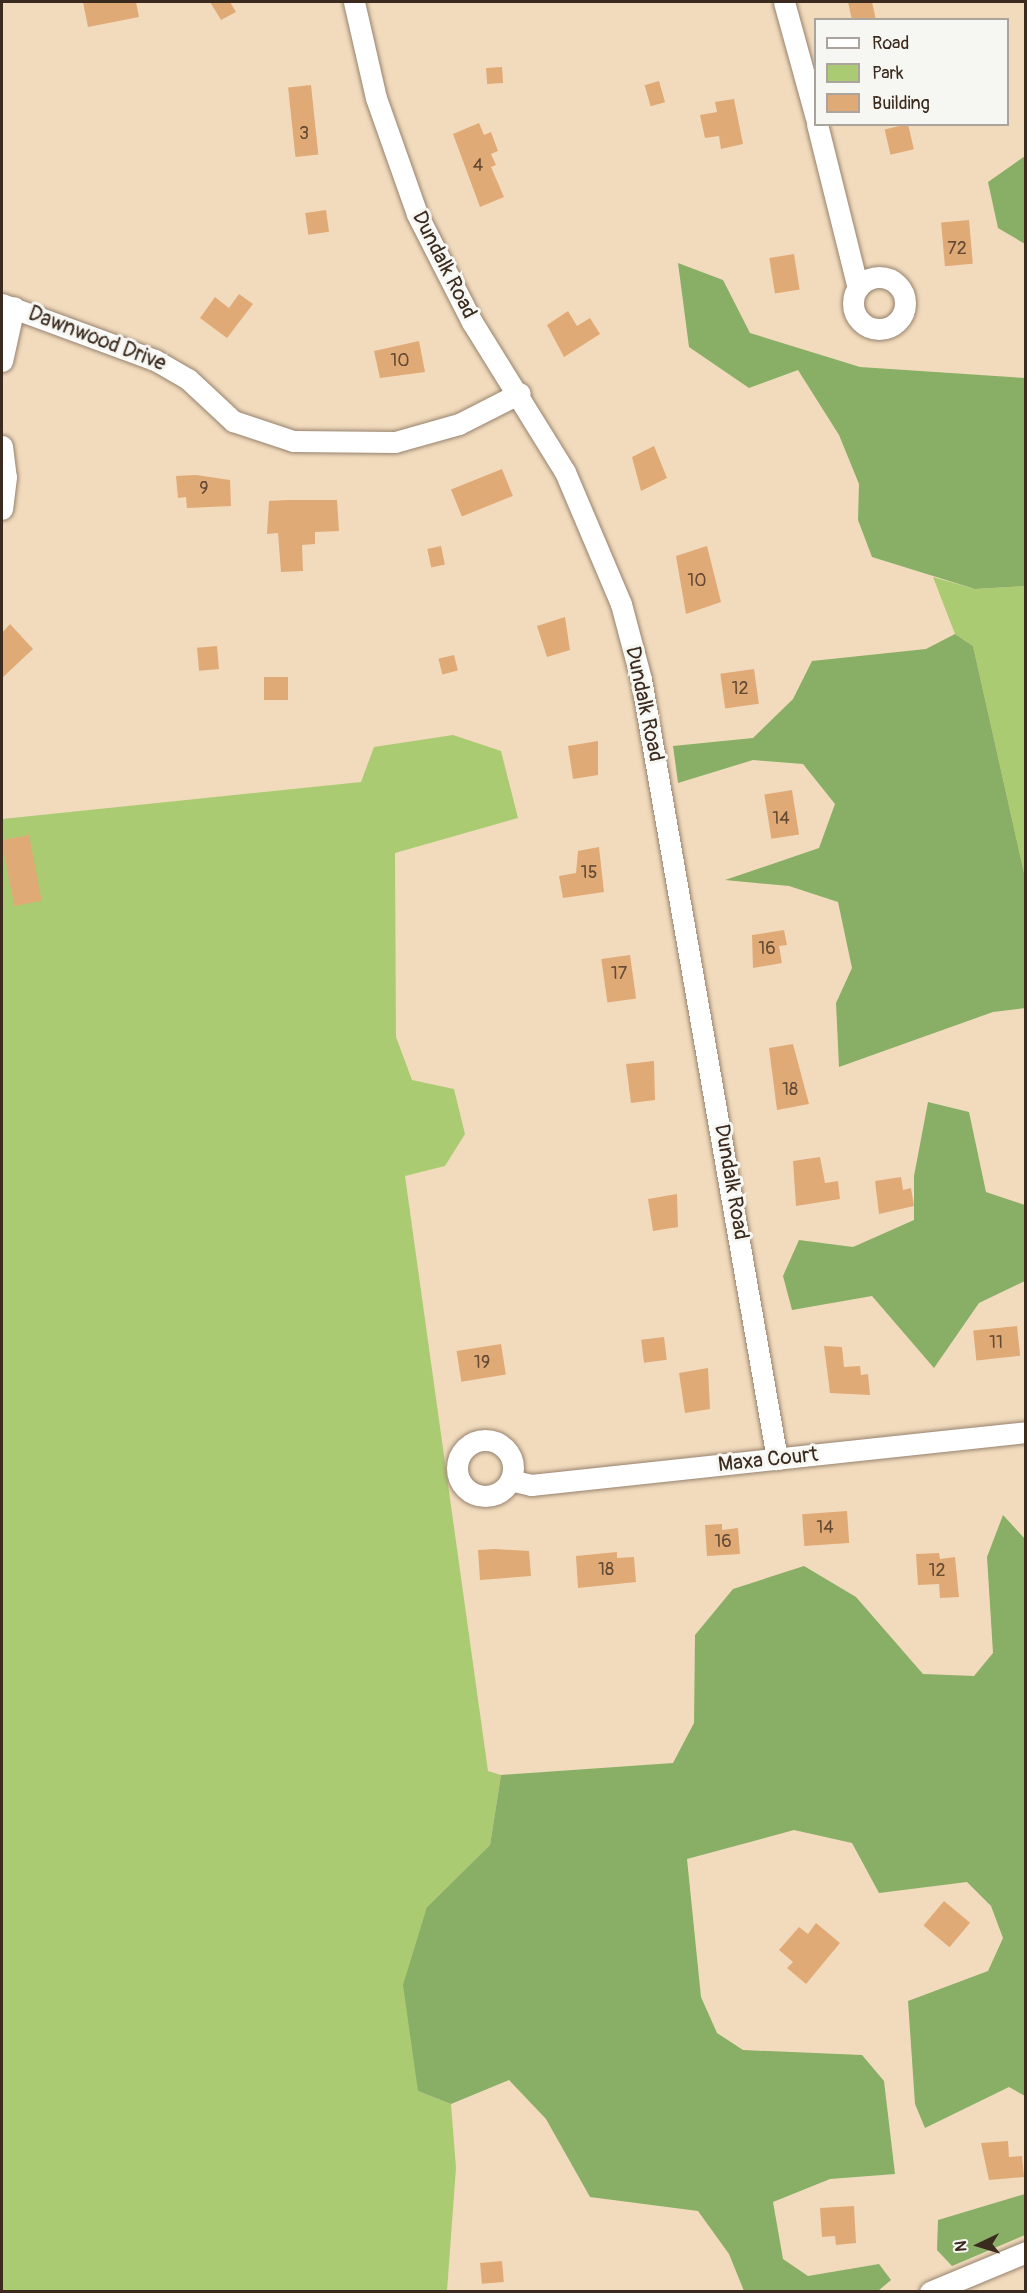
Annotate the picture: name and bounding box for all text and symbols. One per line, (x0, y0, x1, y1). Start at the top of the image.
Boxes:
legend (814, 18, 1009, 126)
text: Road (872, 32, 909, 55)
text: Park (872, 62, 904, 85)
text: Building (872, 92, 930, 115)
house number: 3 (299, 123, 309, 145)
house number: 4 (473, 155, 483, 177)
street label: Dundalk Road (406, 207, 482, 323)
house number: 72 (947, 238, 967, 260)
street label: Dawnwood Drive (25, 301, 169, 377)
house number: 10 (390, 350, 410, 372)
house number: 9 (199, 478, 209, 500)
house number: 10 (687, 570, 707, 592)
street label: Dundalk Road (620, 644, 668, 764)
house number: 12 (731, 678, 749, 700)
house number: 14 (772, 808, 790, 830)
house number: 15 (581, 862, 597, 884)
house number: 16 (758, 938, 776, 960)
house number: 17 (611, 963, 627, 985)
house number: 18 (782, 1079, 798, 1101)
street label: Dundalk Road (708, 1122, 754, 1242)
house number: 11 (989, 1332, 1003, 1354)
house number: 19 (474, 1352, 490, 1374)
street label: Maxa Court (717, 1442, 819, 1478)
house number: 14 (816, 1517, 834, 1539)
house number: 16 (714, 1531, 732, 1553)
house number: 18 (598, 1559, 614, 1581)
house number: 12 (928, 1560, 946, 1582)
north arrow (949, 2215, 1009, 2275)
text: N (951, 2240, 971, 2252)

